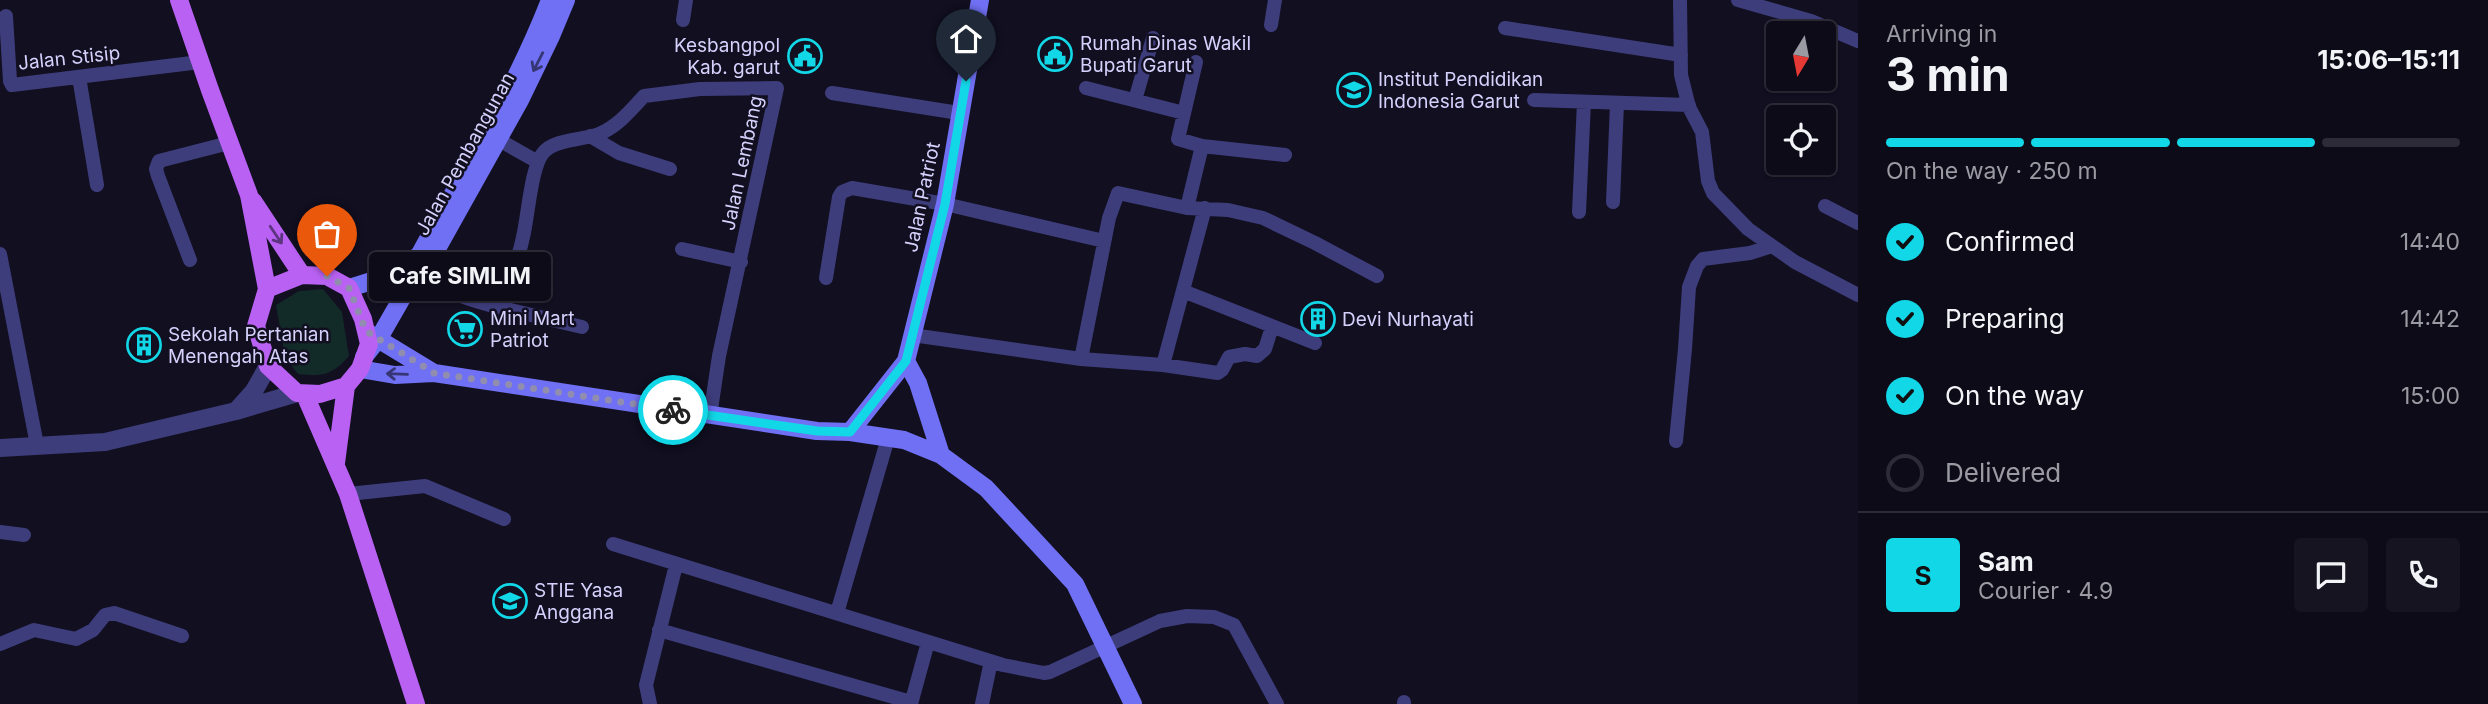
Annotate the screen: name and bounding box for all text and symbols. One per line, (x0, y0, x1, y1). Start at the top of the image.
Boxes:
pin (936, 9, 996, 81)
icon: home (947, 20, 985, 58)
text: Arriving in (1886, 20, 1997, 48)
north arrow (1766, 21, 1836, 91)
map controls (1766, 21, 1836, 175)
place label: Rumah Dinas Wakil Bupati Garut (1080, 32, 1251, 77)
place label: Kesbangpol Kab. garut (674, 34, 780, 79)
public building icon: Rumah Dinas Wakil Bupati Garut (1036, 35, 1074, 73)
public building icon: Kesbangpol Kab. garut (786, 37, 824, 75)
street label: Jalan Stisip (17, 41, 121, 75)
text: 15:06–15:11 (2317, 44, 2460, 75)
text: 3 min (1886, 46, 2010, 102)
one-way arrow (531, 51, 545, 72)
street label: Jalan Pembangunan (411, 68, 519, 240)
place label: Institut Pendidikan Indonesia Garut (1378, 68, 1543, 113)
school or university icon: Institut Pendidikan Indonesia Garut (1335, 71, 1373, 109)
street label: Jalan Lembang (716, 94, 768, 232)
button: locate (1766, 105, 1836, 175)
street label: Jalan Patriot (899, 140, 945, 254)
text: On the way · 250 m (1886, 157, 2098, 185)
pin (297, 204, 357, 276)
icon: bag (308, 215, 346, 253)
icon: check (1886, 223, 1924, 261)
one-way arrow (269, 225, 283, 244)
text: Confirmed (1945, 226, 2075, 257)
text: 14:40 (2400, 228, 2460, 256)
callout: Cafe SIMLIM (369, 252, 551, 300)
text: Cafe SIMLIM (389, 262, 531, 290)
building icon: Devi Nurhayati (1299, 300, 1337, 338)
icon: check (1886, 300, 1924, 338)
text: Preparing (1945, 303, 2065, 334)
text: 14:42 (2400, 305, 2460, 333)
place label: Mini Mart Patriot (490, 307, 574, 352)
place label: Devi Nurhayati (1342, 308, 1474, 331)
supermarket icon: Mini Mart Patriot (446, 310, 484, 348)
place label: Sekolah Pertanian Menengah Atas (168, 323, 330, 368)
building icon: Sekolah Pertanian Menengah Atas (125, 326, 163, 364)
one-way arrow (386, 367, 409, 380)
courier (638, 375, 708, 445)
icon: check (1886, 377, 1924, 415)
text: On the way (1945, 380, 2084, 411)
text: 15:00 (2401, 382, 2460, 410)
icon: bike (654, 391, 692, 429)
text: Delivered (1945, 457, 2061, 488)
button: chat (2294, 538, 2368, 612)
button: phone (2386, 538, 2460, 612)
text: Sam (1978, 546, 2034, 577)
text: S (1914, 560, 1932, 591)
text: Courier · 4.9 (1978, 577, 2113, 605)
place label: STIE Yasa Anggana (534, 579, 623, 624)
school or university icon: STIE Yasa Anggana (491, 582, 529, 620)

